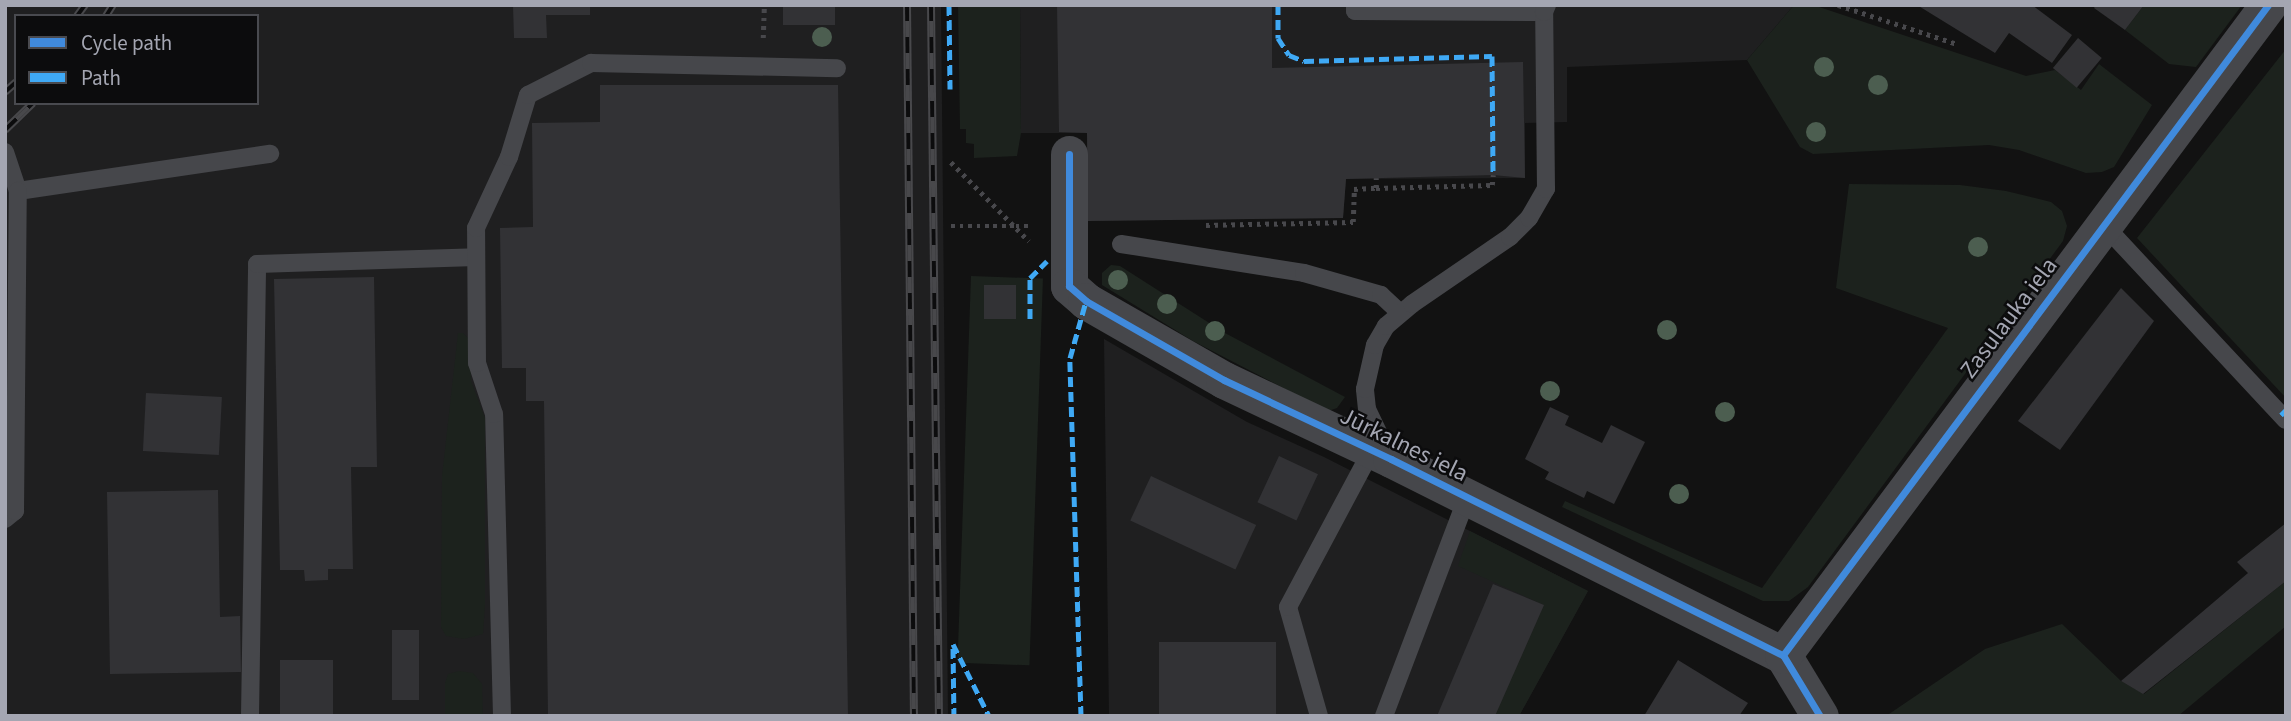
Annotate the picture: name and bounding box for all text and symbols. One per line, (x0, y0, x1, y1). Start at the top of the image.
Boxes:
legend (14, 14, 259, 105)
text: Cycle path (81, 28, 172, 58)
text: Path (81, 63, 121, 93)
street label: Zasulauka iela (1954, 252, 2064, 384)
street label: Jūrkalnes iela (1335, 402, 1473, 488)

